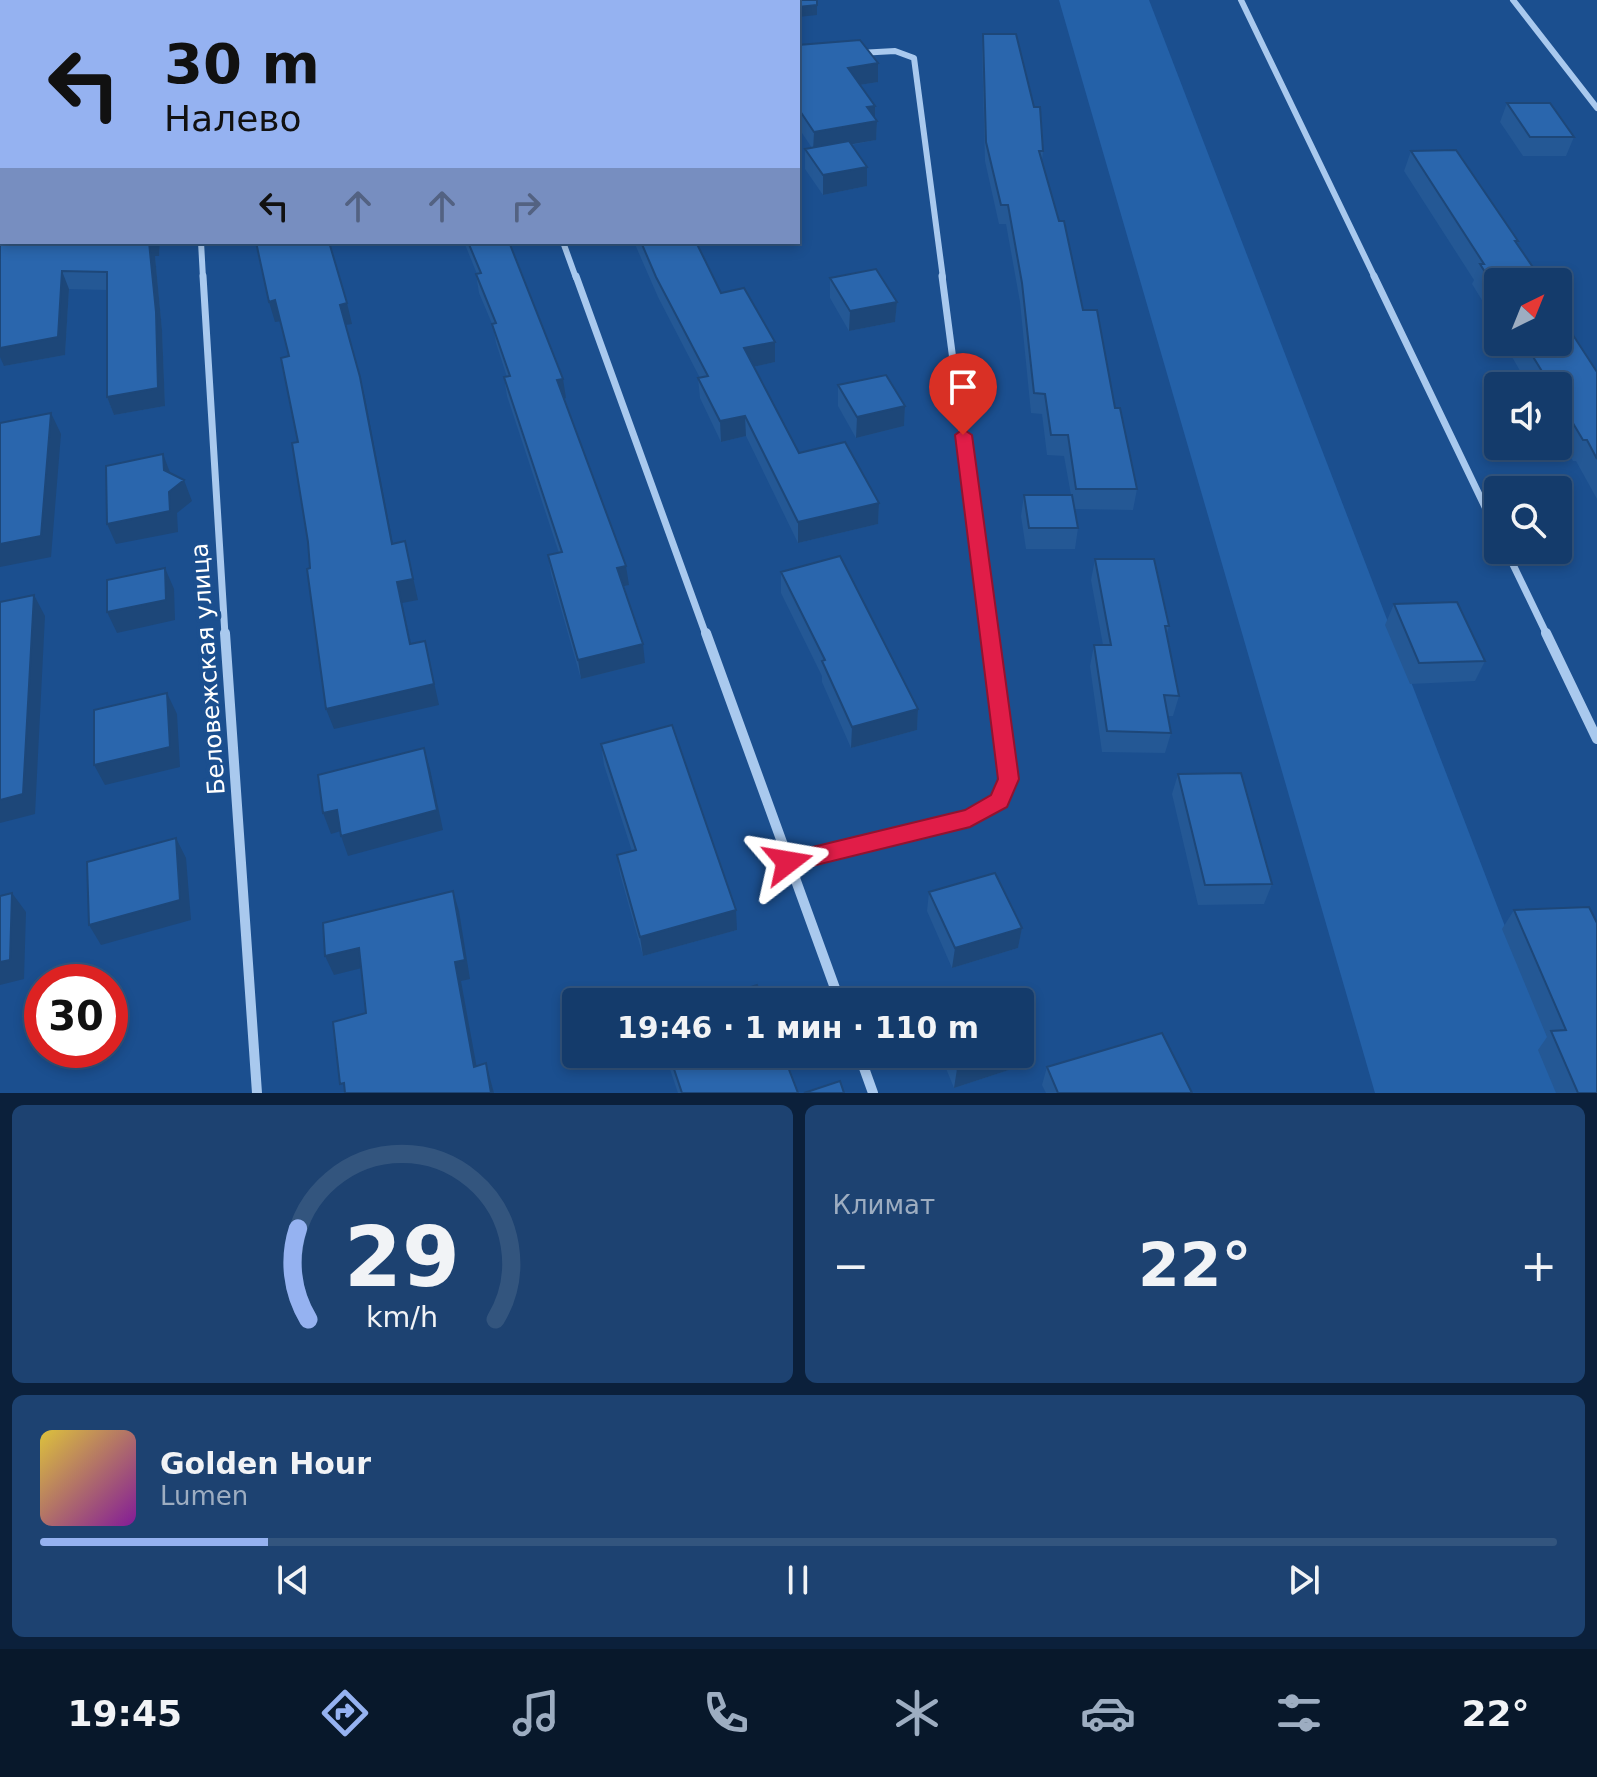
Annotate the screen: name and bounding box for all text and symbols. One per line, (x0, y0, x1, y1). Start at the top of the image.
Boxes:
text: 30 m (164, 31, 320, 96)
icon: left (32, 32, 136, 136)
text: Налево (164, 98, 302, 139)
icon: left (252, 184, 296, 228)
icon: ahead (336, 184, 380, 228)
icon: ahead (420, 184, 464, 228)
icon: right (504, 184, 548, 228)
north arrow (1484, 268, 1572, 356)
map controls (1484, 268, 1572, 564)
pin (929, 353, 997, 435)
icon: arrive (941, 365, 985, 409)
button: sound (1484, 372, 1572, 460)
button: search (1484, 476, 1572, 564)
street label: Беловежская улица (185, 542, 231, 796)
position arrow (746, 820, 830, 904)
speed limit sign: 30 (24, 964, 128, 1068)
text: 19:46 · 1 мин · 110 m (617, 1010, 979, 1045)
text: Климат (833, 1190, 935, 1220)
text: 29 (344, 1209, 460, 1306)
text: 22° (1138, 1230, 1252, 1300)
text: − (833, 1240, 869, 1291)
text: + (1520, 1240, 1557, 1291)
text: km/h (366, 1300, 438, 1334)
text: Golden Hour (160, 1446, 371, 1481)
text: Lumen (160, 1481, 248, 1511)
icon: previous (271, 1558, 315, 1602)
icon: pause (776, 1558, 820, 1602)
icon: next (1282, 1558, 1326, 1602)
icon: directions (317, 1685, 373, 1741)
icon: music (508, 1685, 564, 1741)
icon: phone (698, 1685, 754, 1741)
icon: climate (889, 1685, 945, 1741)
icon: car (1080, 1685, 1136, 1741)
icon: filters (1271, 1685, 1327, 1741)
text: 19:45 (67, 1693, 182, 1734)
text: 22° (1461, 1693, 1530, 1734)

